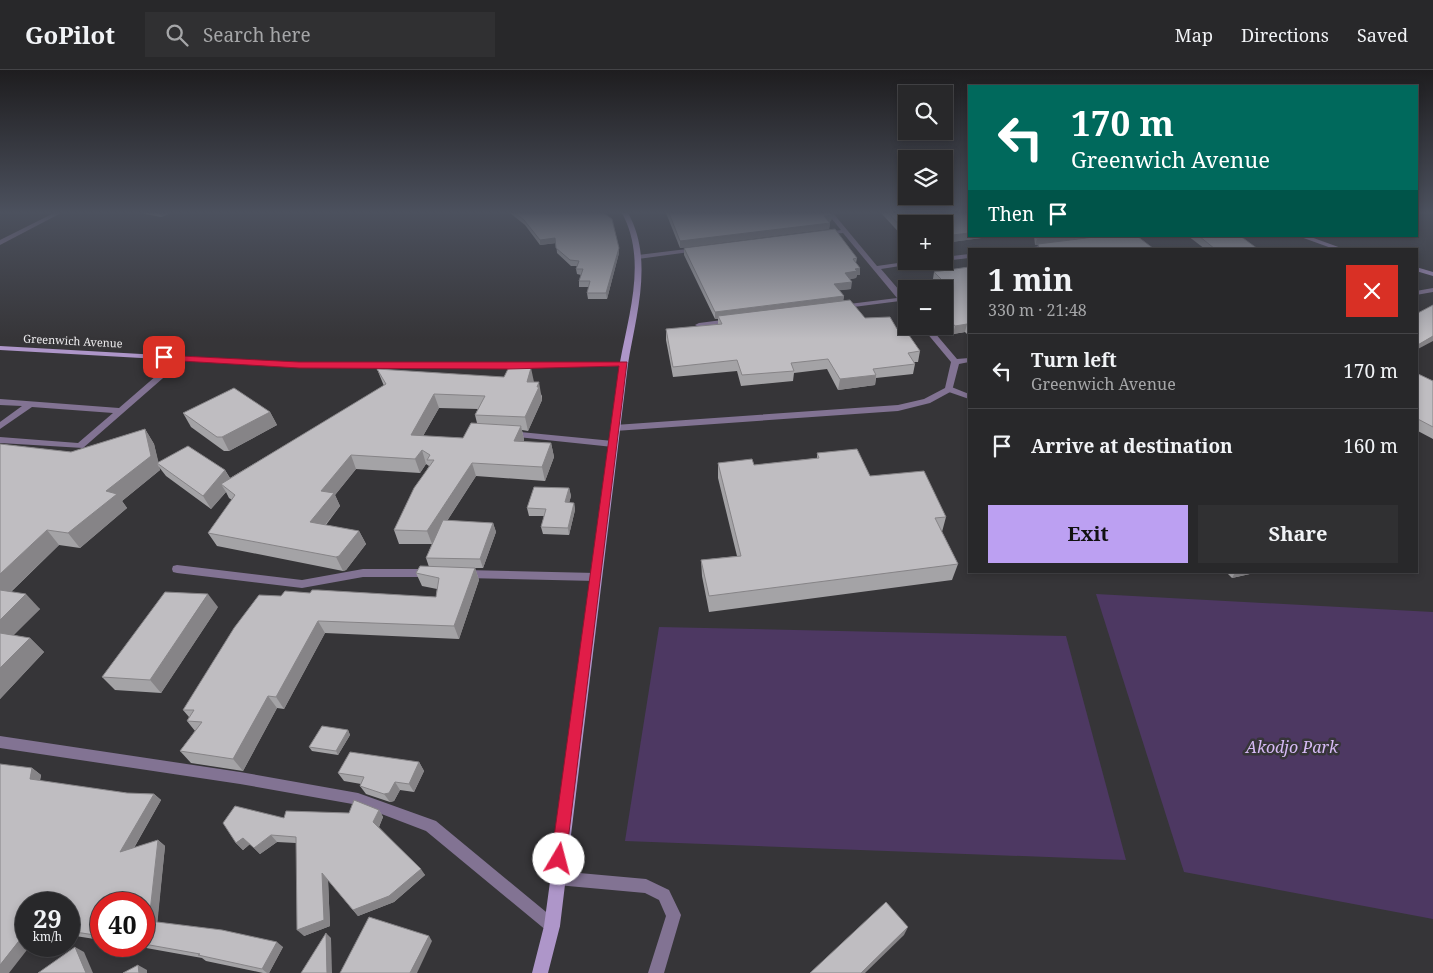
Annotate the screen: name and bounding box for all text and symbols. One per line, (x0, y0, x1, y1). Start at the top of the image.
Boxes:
search box (145, 12, 495, 57)
text: GoPilot (25, 18, 115, 51)
icon: search (163, 21, 191, 49)
text: Search here (203, 22, 311, 48)
text: Map (1175, 23, 1213, 47)
text: Directions (1241, 23, 1329, 47)
text: Saved (1357, 23, 1408, 47)
map controls (898, 85, 953, 335)
button: search (898, 85, 953, 140)
text: 170 m (1071, 99, 1174, 146)
icon: left (988, 105, 1053, 170)
text: Greenwich Avenue (1071, 144, 1270, 174)
button: layers (898, 150, 953, 205)
icon: arrive (1044, 200, 1072, 228)
text: Then (988, 201, 1034, 227)
button: + (898, 215, 953, 270)
text: 1 min (988, 259, 1073, 300)
button: close (1346, 265, 1398, 317)
button: − (898, 280, 953, 335)
text: 330 m · 21:48 (988, 299, 1087, 321)
street label: Greenwich Avenue (23, 330, 123, 351)
pin (143, 336, 185, 378)
icon: arrive (150, 343, 178, 371)
text: Turn left (1031, 347, 1117, 373)
icon: left (988, 357, 1016, 385)
text: 170 m (1343, 358, 1398, 384)
text: Greenwich Avenue (1031, 373, 1176, 395)
icon: arrive (988, 432, 1016, 460)
text: Arrive at destination (1031, 433, 1233, 459)
text: 160 m (1343, 433, 1398, 459)
button: Exit (988, 505, 1188, 563)
button: Share (1198, 505, 1398, 563)
park label: Akodjo Park (1245, 736, 1339, 758)
position arrow (532, 832, 584, 884)
speed limit sign: 40 (90, 892, 155, 957)
text: 29 (33, 901, 62, 935)
text: km/h (33, 928, 62, 945)

